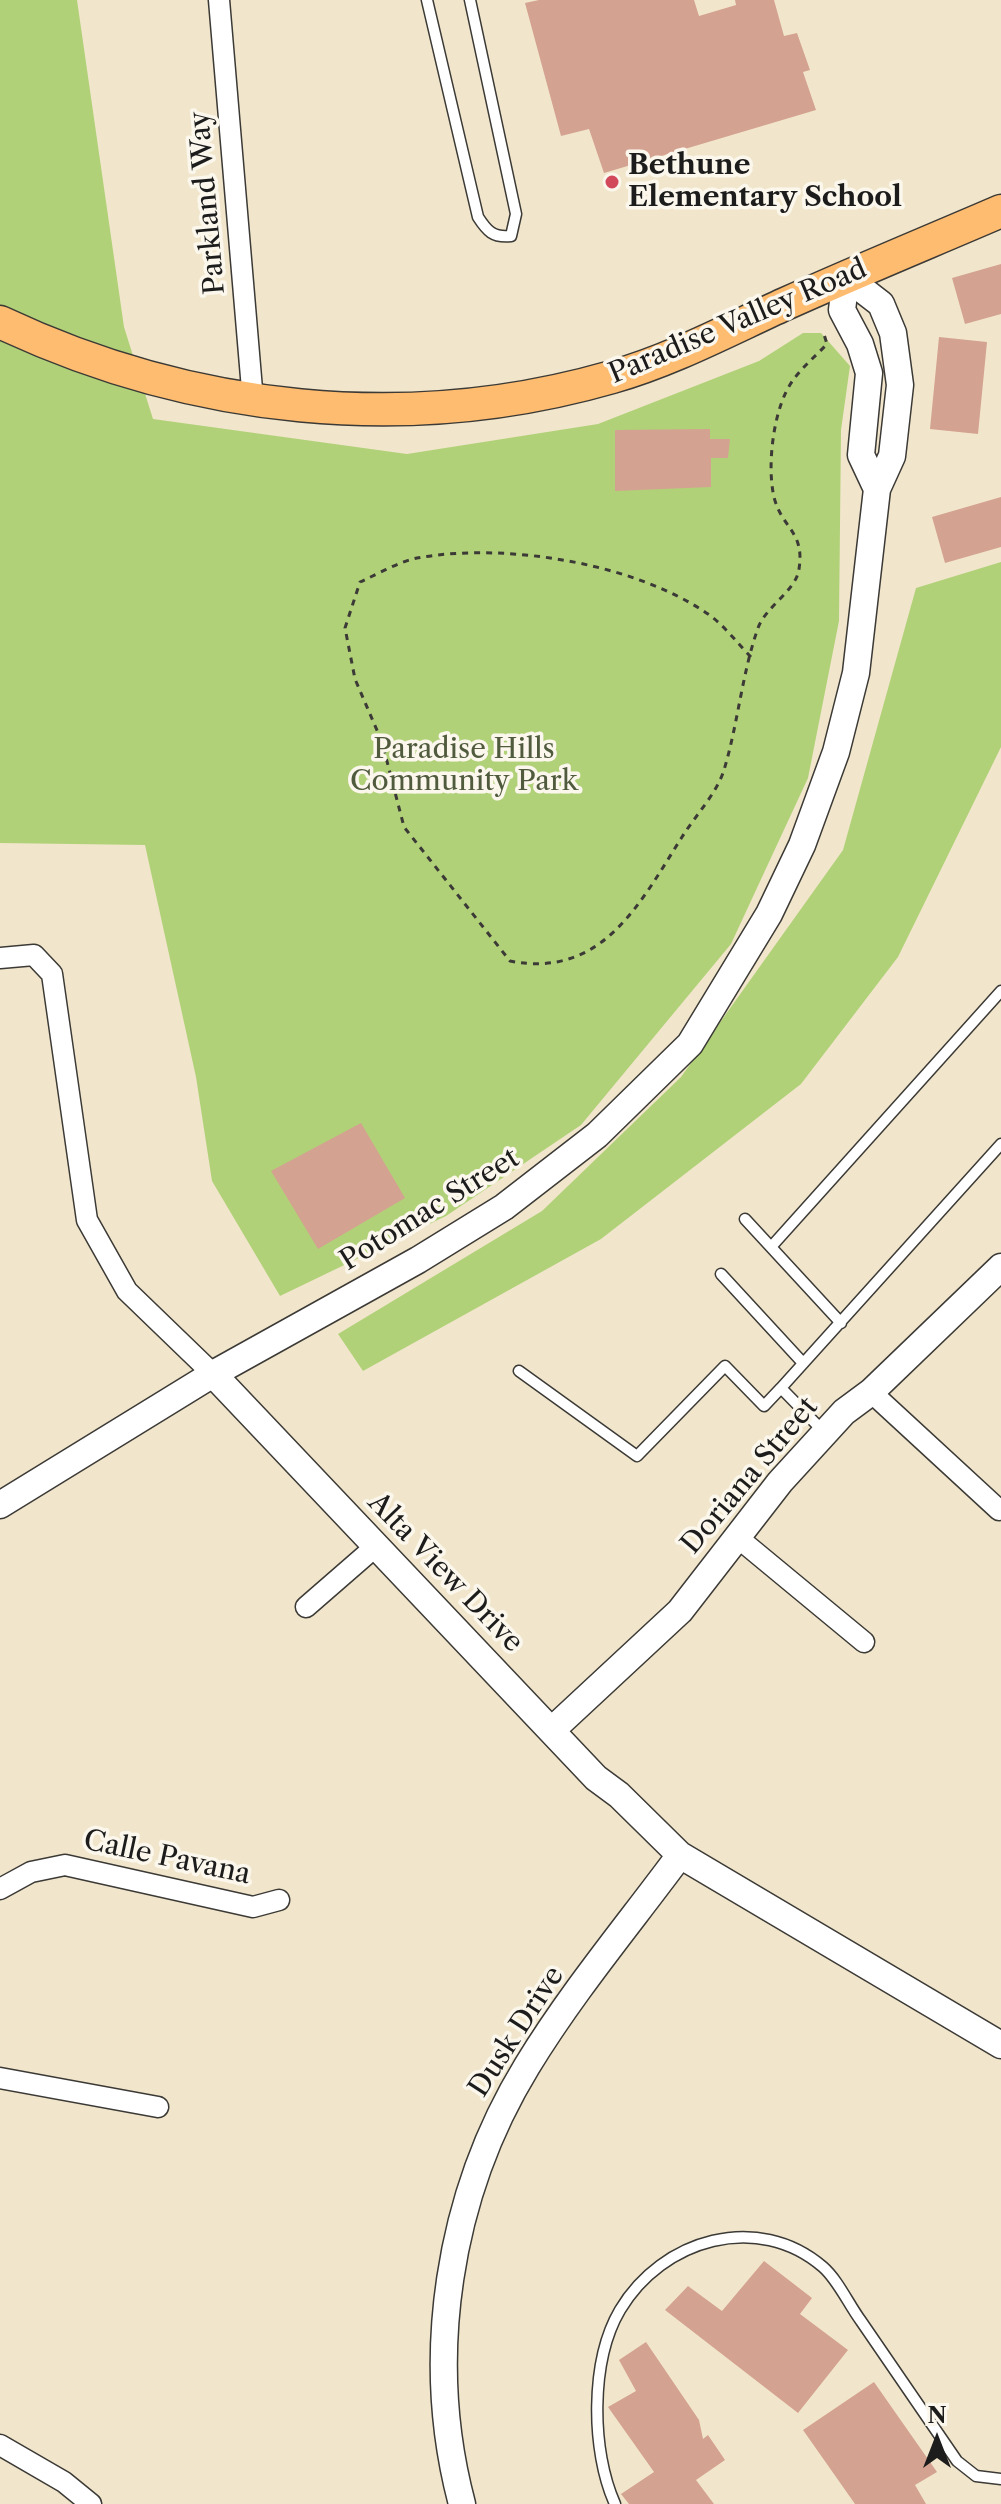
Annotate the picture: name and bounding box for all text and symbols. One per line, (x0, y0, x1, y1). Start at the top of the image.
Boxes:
street label: Parkland Way (183, 110, 233, 296)
place label: Bethune Elementary School (628, 149, 902, 215)
marker: Bethune Elementary School (603, 173, 621, 191)
street label: Paradise Valley Road (604, 252, 872, 392)
park label: Paradise Hills Community Park (350, 733, 578, 799)
street label: Potomac Street (334, 1142, 526, 1278)
street label: Doriana Street (675, 1391, 825, 1561)
street label: Alta View Drive (360, 1486, 530, 1660)
street label: Calle Pavana (81, 1824, 253, 1892)
street label: Dusk Drive (462, 1961, 572, 2103)
north arrow (897, 2400, 977, 2480)
text: N (927, 2402, 947, 2429)

